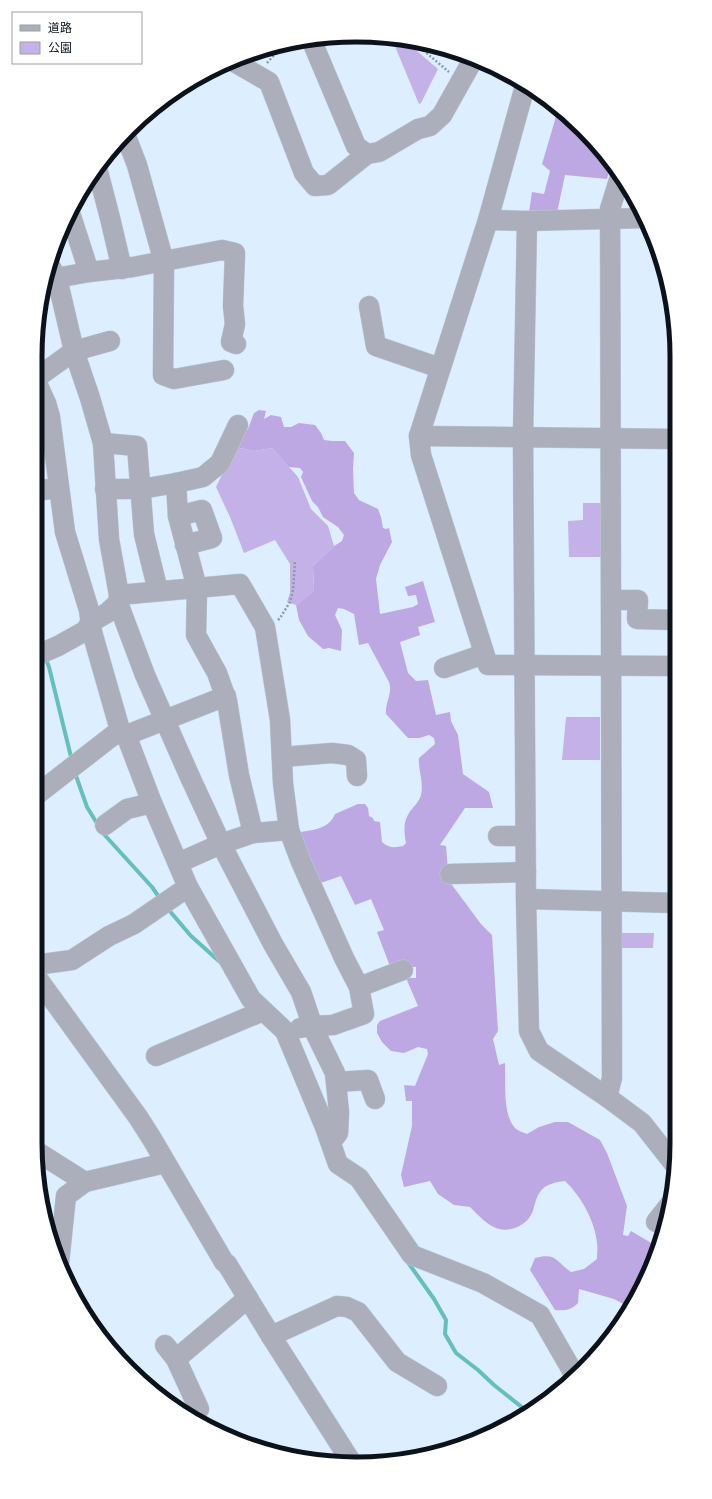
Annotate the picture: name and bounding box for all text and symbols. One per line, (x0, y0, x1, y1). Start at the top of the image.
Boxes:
legend (12, 12, 142, 64)
text: 道路 (48, 20, 72, 35)
text: 公園 (48, 40, 72, 55)

